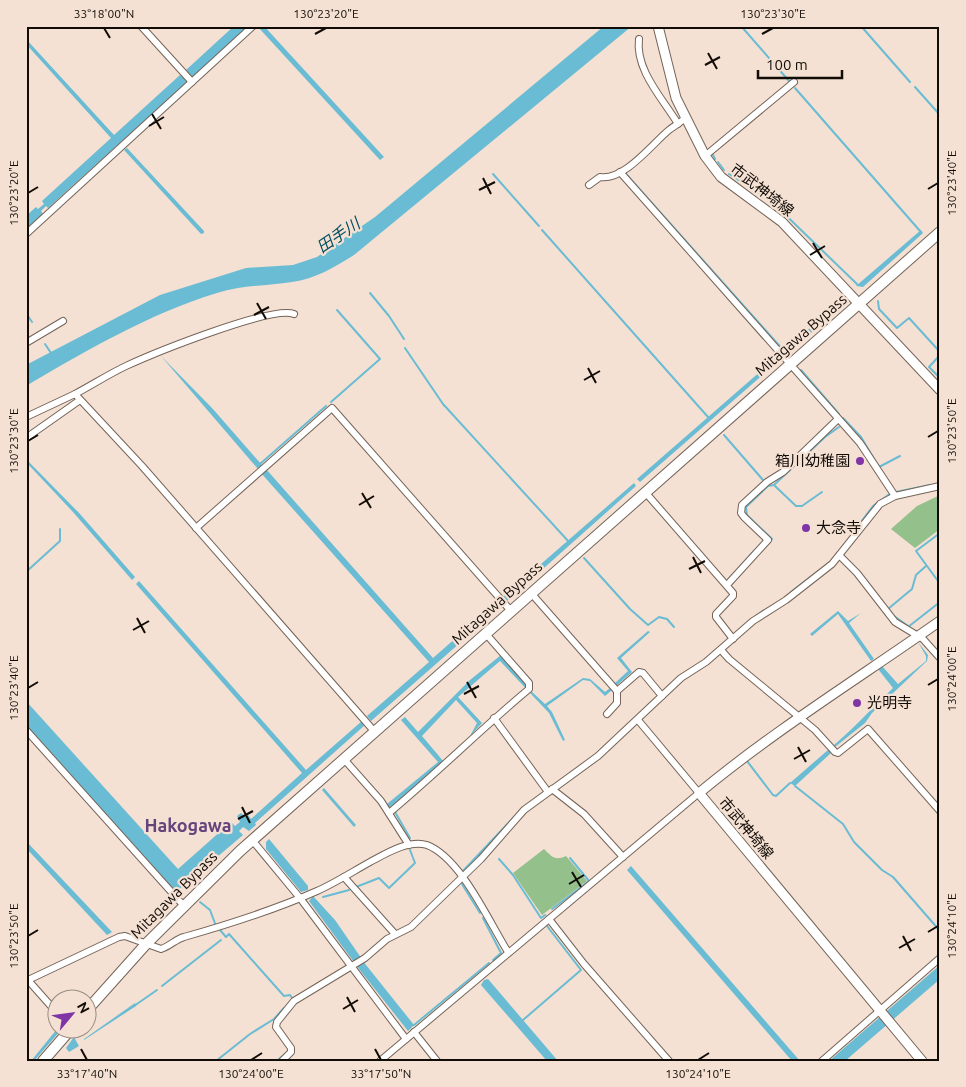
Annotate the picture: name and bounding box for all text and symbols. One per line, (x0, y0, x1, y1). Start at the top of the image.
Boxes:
text: 33°18'00"N (74, 7, 134, 20)
text: 130°23'20"E (293, 7, 359, 20)
text: 130°23'30"E (740, 7, 806, 20)
scale bar (758, 48, 842, 80)
text: 100 m (766, 56, 808, 73)
text: 130°23'40"E (945, 150, 958, 216)
text: 130°23'20"E (7, 160, 20, 226)
street label: 市武神埼線 (728, 160, 797, 219)
water label: 田手川 (313, 213, 365, 256)
street label: Mitagawa Bypass (751, 290, 850, 379)
text: 130°23'50"E (945, 398, 958, 464)
text: 130°23'30"E (7, 408, 20, 474)
place label: 箱川幼稚園 (775, 452, 850, 469)
marker: 箱川幼稚園 (854, 455, 866, 467)
place label: 大念寺 (816, 519, 861, 536)
marker: 大念寺 (800, 522, 812, 534)
street label: Mitagawa Bypass (448, 558, 545, 648)
text: 130°24'00"E (945, 646, 958, 712)
text: 130°23'40"E (7, 655, 20, 721)
place label: 光明寺 (867, 694, 912, 711)
marker: 光明寺 (851, 697, 863, 709)
street label: 市武神埼線 (716, 793, 777, 862)
district label: Hakogawa (144, 815, 232, 835)
street label: Mitagawa Bypass (127, 848, 221, 942)
text: 130°24'10"E (945, 893, 958, 959)
text: 130°23'50"E (7, 903, 20, 969)
north arrow (48, 990, 98, 1040)
text: N (74, 999, 93, 1016)
text: 33°17'40"N (57, 1067, 117, 1080)
text: 130°24'00"E (218, 1067, 284, 1080)
text: 33°17'50"N (351, 1067, 411, 1080)
text: 130°24'10"E (665, 1067, 731, 1080)

